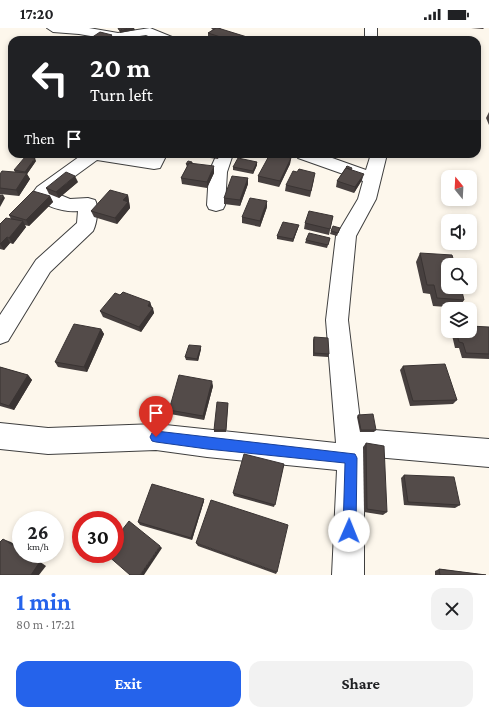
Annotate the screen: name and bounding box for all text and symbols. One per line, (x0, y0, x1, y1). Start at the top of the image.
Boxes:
text: 17:20 (20, 6, 54, 22)
icon: left (24, 52, 76, 104)
text: 20 m (90, 52, 150, 83)
text: Turn left (90, 85, 153, 105)
icon: arrive (63, 128, 85, 150)
text: Then (24, 131, 55, 147)
north arrow (441, 170, 477, 206)
map controls (441, 170, 477, 338)
button: sound (441, 214, 477, 250)
button: search (441, 258, 477, 294)
button: layers (441, 302, 477, 338)
pin (139, 396, 173, 437)
icon: arrive (145, 402, 167, 424)
position arrow (328, 510, 370, 552)
speed limit sign: 30 (72, 511, 124, 563)
text: 26 (27, 521, 49, 543)
text: km/h (27, 541, 49, 552)
text: 1 min (16, 588, 71, 615)
button: close (431, 588, 473, 630)
text: 80 m · 17:21 (16, 617, 75, 632)
button: Exit (16, 661, 241, 707)
button: Share (249, 661, 473, 707)

